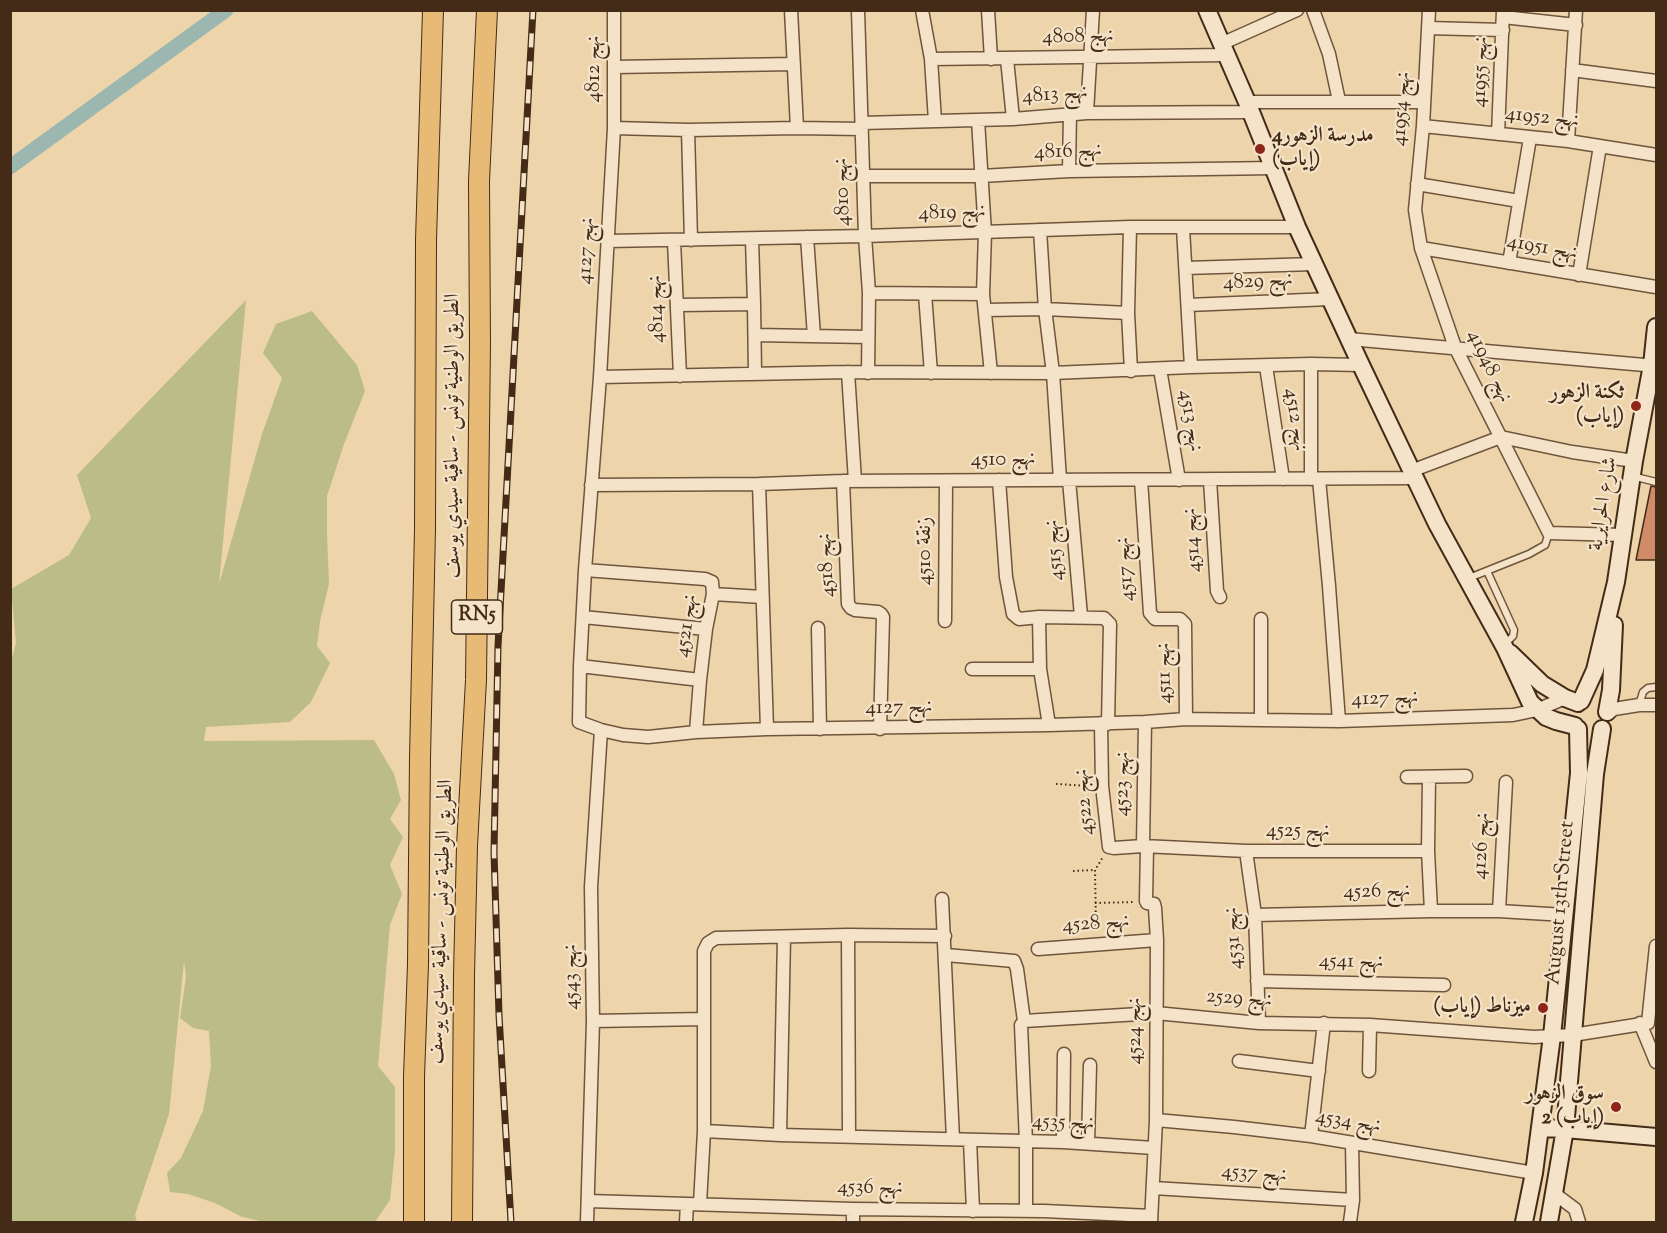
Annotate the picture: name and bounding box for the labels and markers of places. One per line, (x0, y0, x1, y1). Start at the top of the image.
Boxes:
place label: مدرسة الزهور4 (إياب) (1272, 124, 1374, 174)
marker: مدرسة الزهور4 (إياب) (1253, 142, 1267, 156)
place label: ثكنة الزهور (إياب) (1550, 381, 1624, 431)
marker: ثكنة الزهور (إياب) (1629, 399, 1643, 413)
place label: ميزناط (إياب) (1433, 995, 1531, 1021)
marker: ميزناط (إياب) (1536, 1001, 1550, 1015)
place label: سوق الزهور 2 (إياب) (1526, 1082, 1604, 1132)
marker: سوق الزهور 2 (إياب) (1609, 1100, 1623, 1114)

